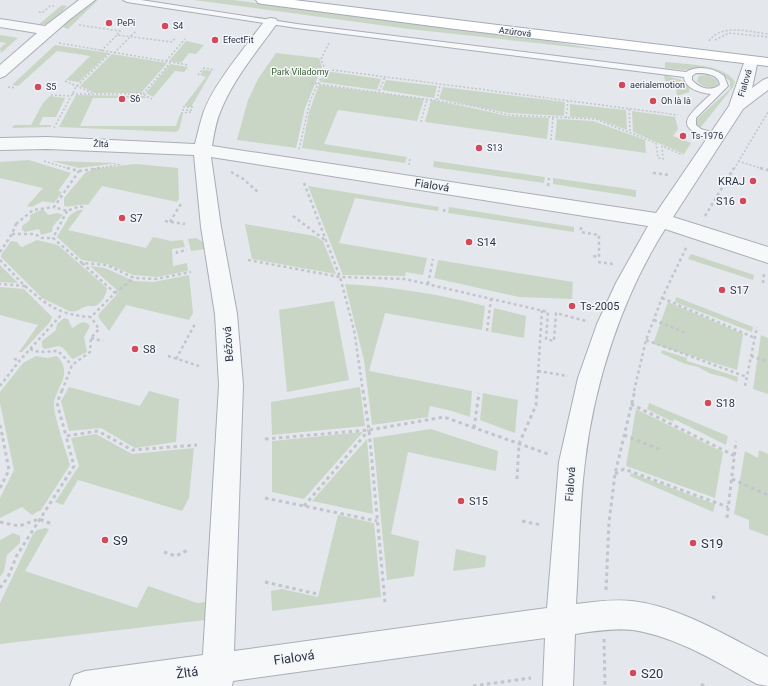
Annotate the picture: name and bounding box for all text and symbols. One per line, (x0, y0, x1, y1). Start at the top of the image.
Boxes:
marker: PePi (104, 18, 114, 28)
place label: PePi (117, 18, 135, 28)
marker: S4 (160, 21, 170, 31)
place label: S4 (173, 21, 183, 31)
street label: Azúrová (498, 25, 532, 39)
marker: EfectFit (210, 35, 220, 45)
place label: EfectFit (223, 35, 254, 45)
park label: Park Viladomy (271, 67, 330, 77)
street label: Fialová (736, 68, 754, 98)
marker: aerialemotion (617, 80, 627, 90)
place label: aerialemotion (630, 80, 685, 90)
marker: S5 (33, 82, 43, 92)
place label: S5 (46, 82, 56, 92)
marker: S6 (117, 94, 127, 104)
place label: S6 (130, 94, 140, 104)
marker: Oh là là (648, 96, 658, 106)
place label: Oh là là (661, 96, 691, 106)
marker: Ts-1976 (678, 131, 688, 141)
place label: Ts-1976 (691, 131, 723, 141)
street label: Žltá (93, 138, 109, 149)
marker: S13 (474, 143, 484, 153)
place label: S13 (487, 143, 502, 153)
place label: KRAJ (718, 175, 745, 188)
street label: Fialová (414, 176, 450, 195)
marker: KRAJ (748, 176, 758, 186)
place label: S16 (716, 195, 735, 208)
marker: S16 (738, 196, 748, 206)
place label: S7 (130, 212, 143, 225)
marker: S7 (117, 213, 127, 223)
place label: S14 (477, 236, 496, 249)
marker: S14 (464, 237, 474, 247)
place label: S17 (730, 284, 749, 297)
marker: S17 (717, 285, 727, 295)
place label: Ts-2005 (580, 300, 619, 313)
marker: Ts-2005 (567, 301, 577, 311)
street label: Béžová (221, 326, 236, 362)
place label: S8 (143, 343, 156, 356)
marker: S8 (130, 344, 140, 354)
place label: S18 (716, 397, 735, 410)
marker: S18 (703, 398, 713, 408)
street label: Fialová (563, 466, 578, 502)
place label: S15 (469, 495, 488, 508)
marker: S15 (456, 496, 466, 506)
place label: S9 (113, 533, 128, 548)
marker: S9 (100, 535, 110, 545)
place label: S19 (701, 536, 723, 551)
marker: S19 (688, 538, 698, 548)
street label: Fialová (273, 647, 315, 668)
street label: Žltá (175, 664, 199, 681)
place label: S20 (641, 666, 663, 681)
marker: S20 (628, 668, 638, 678)

